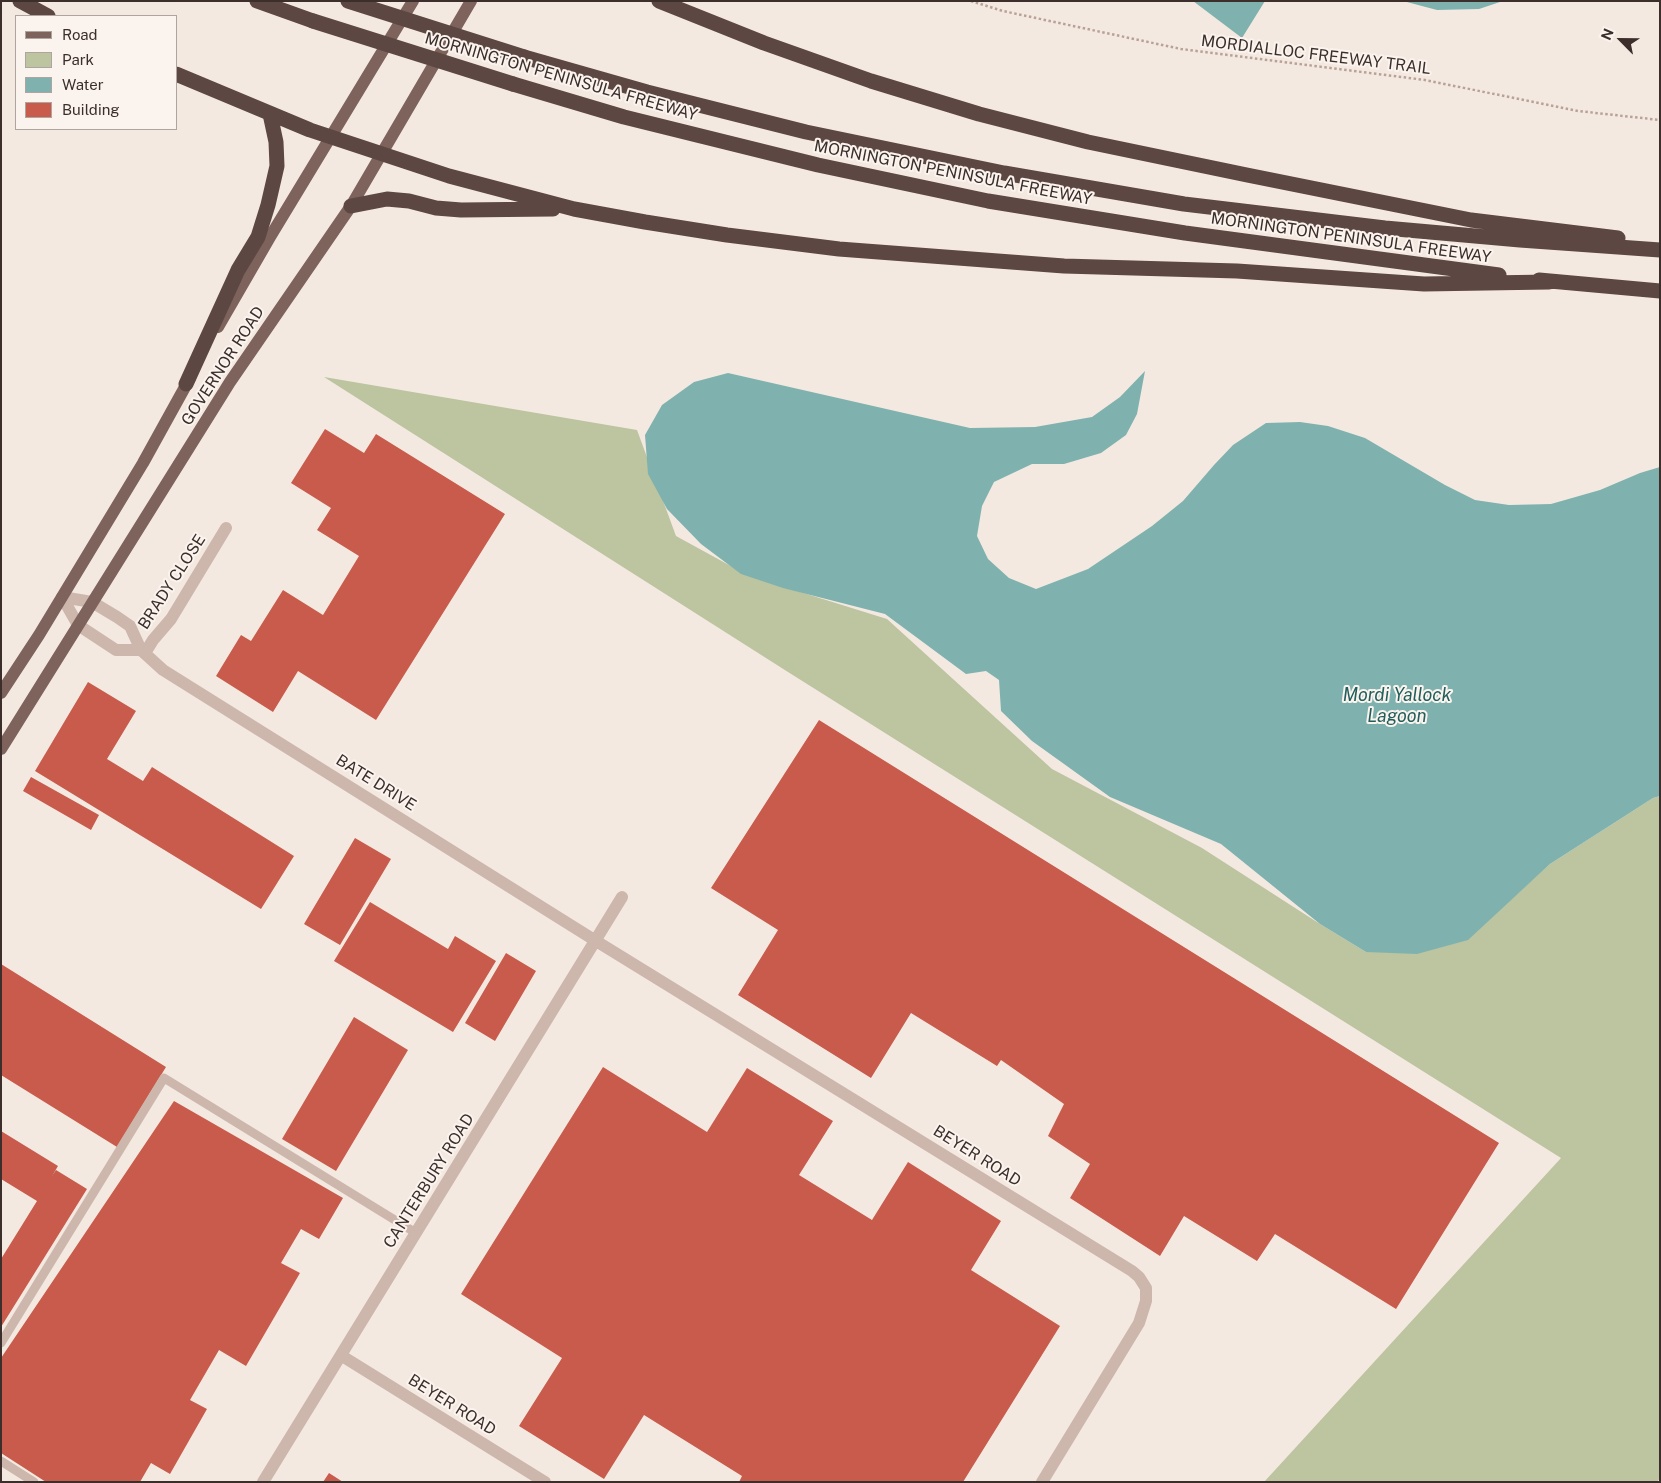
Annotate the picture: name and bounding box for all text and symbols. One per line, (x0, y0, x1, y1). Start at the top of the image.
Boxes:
legend (15, 15, 178, 130)
north arrow (1596, 15, 1646, 65)
text: Road (62, 26, 98, 43)
text: N (1598, 26, 1617, 42)
street label: MORNINGTON PENINSULA FREEWAY (422, 29, 700, 125)
street label: MORDIALLOC FREEWAY TRAIL (1200, 31, 1432, 79)
text: Park (62, 51, 94, 68)
text: Water (62, 76, 104, 93)
text: Building (62, 101, 120, 118)
street label: MORNINGTON PENINSULA FREEWAY (812, 137, 1094, 209)
street label: MORNINGTON PENINSULA FREEWAY (1210, 209, 1492, 267)
street label: GOVERNOR ROAD (177, 303, 269, 429)
street label: BRADY CLOSE (134, 531, 210, 633)
water label: Mordi Yallock Lagoon (1343, 684, 1451, 726)
street label: BATE DRIVE (332, 751, 420, 815)
street label: CANTERBURY ROAD (380, 1110, 478, 1252)
street label: BEYER ROAD (930, 1121, 1024, 1191)
street label: BEYER ROAD (405, 1370, 499, 1440)

